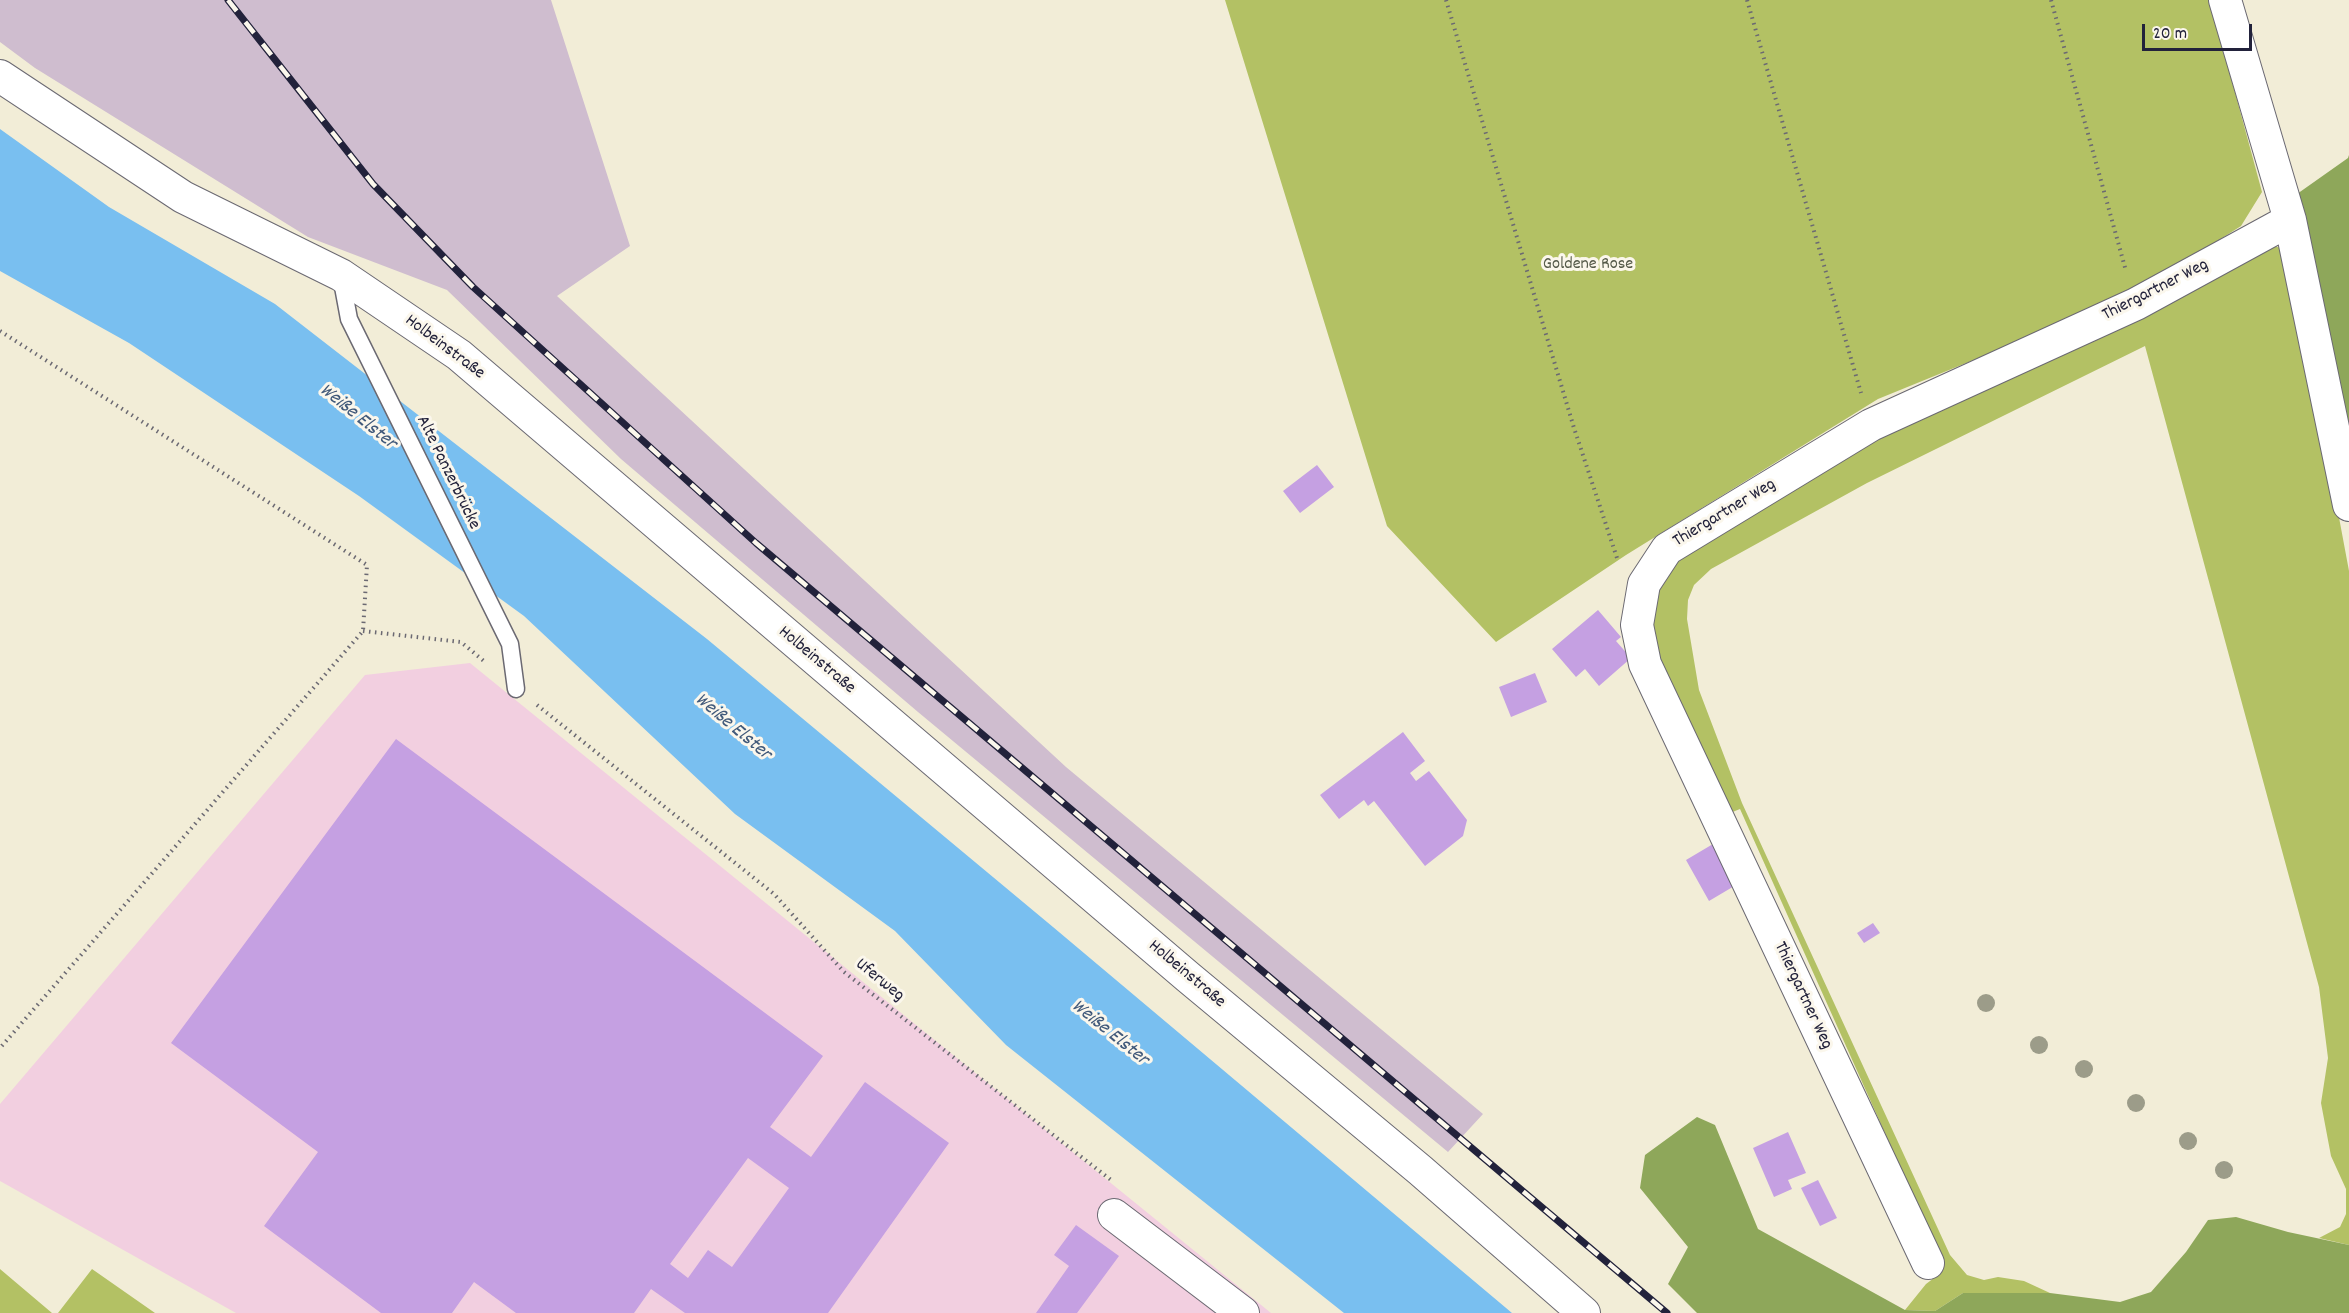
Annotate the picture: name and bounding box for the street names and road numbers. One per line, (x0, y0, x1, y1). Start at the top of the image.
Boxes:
street label: Thiergartner Weg (2099, 255, 2213, 327)
street label: Holbeinstraße (400, 311, 488, 385)
street label: Alte Panzerbrücke (410, 413, 484, 533)
street label: Thiergartner Weg (1670, 475, 1780, 553)
street label: Holbeinstraße (773, 622, 859, 700)
street label: Holbeinstraße (1143, 936, 1229, 1014)
street label: Thiergartner Weg (1768, 939, 1836, 1053)
street label: Uferweg (850, 955, 908, 1007)

